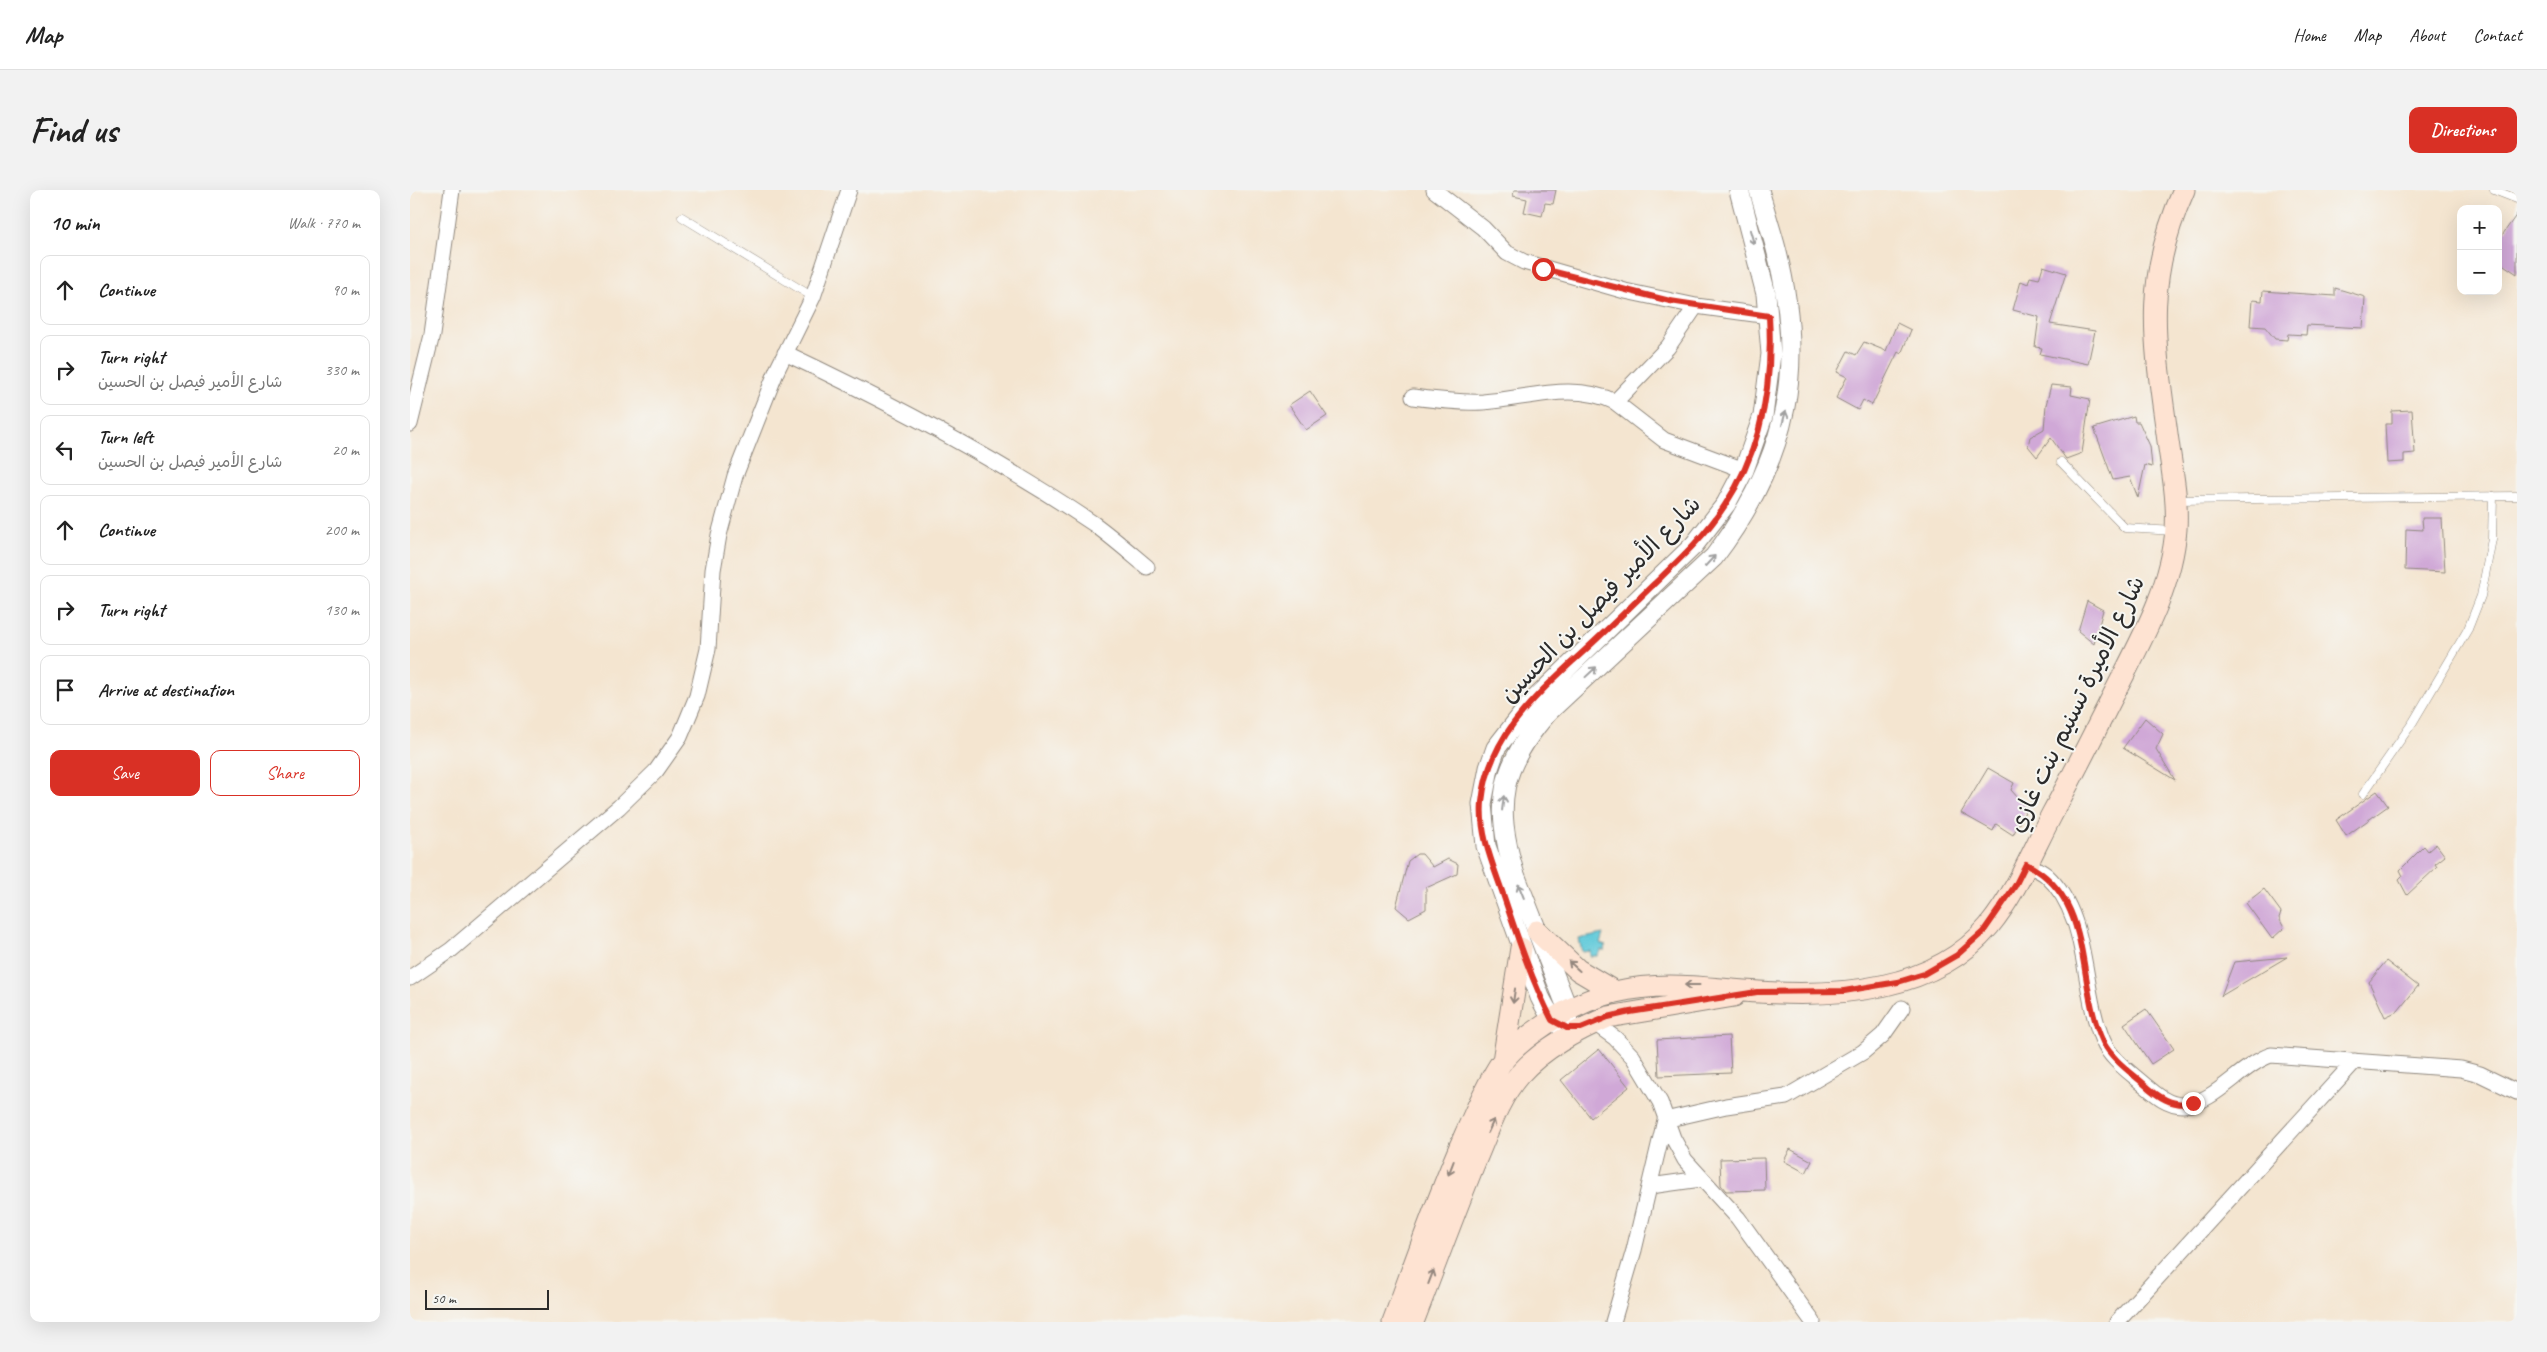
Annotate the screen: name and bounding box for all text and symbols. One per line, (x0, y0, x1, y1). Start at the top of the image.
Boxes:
text: Map (25, 20, 62, 50)
text: Home (2293, 24, 2326, 46)
text: Map (2354, 24, 2381, 46)
text: About (2409, 24, 2445, 46)
text: Contact (2473, 24, 2522, 46)
button: Directions (2409, 107, 2517, 153)
text: Find us (30, 108, 117, 153)
map controls (2457, 205, 2502, 295)
button: + (2457, 205, 2502, 250)
text: 10 min (50, 210, 100, 236)
text: Walk · 770 m (288, 213, 360, 233)
one-way arrow (1748, 229, 1758, 245)
button: − (2457, 250, 2502, 295)
route start (1532, 258, 1555, 281)
icon: ahead (51, 276, 79, 304)
text: Continue (98, 278, 155, 302)
text: 90 m (332, 280, 359, 300)
text: Turn right (98, 345, 165, 369)
icon: right (51, 356, 79, 384)
text: 330 m (325, 360, 359, 380)
text: شارع الأمير فيصل بن الحسين (98, 372, 282, 392)
one-way arrow (1780, 410, 1789, 426)
text: Turn left (98, 425, 153, 449)
icon: left (51, 436, 79, 464)
text: 20 m (332, 440, 359, 460)
text: شارع الأمير فيصل بن الحسين (98, 452, 282, 472)
street label: شارع الأمير فيصل بن الحسين (1492, 488, 1708, 710)
icon: ahead (51, 516, 79, 544)
text: Continue (98, 518, 155, 542)
text: 200 m (325, 520, 359, 540)
one-way arrow (1704, 554, 1716, 567)
street label: شارع الأميرة تسنيم بنت غازي (1999, 570, 2154, 839)
icon: right (51, 596, 79, 624)
text: Turn right (98, 598, 165, 622)
text: 130 m (325, 600, 359, 620)
one-way arrow (1585, 666, 1598, 678)
icon: arrive (51, 676, 79, 704)
text: Arrive at destination (98, 678, 234, 702)
button: Save (50, 750, 200, 796)
button: Share (210, 750, 360, 796)
one-way arrow (1498, 795, 1508, 811)
one-way arrow (1516, 884, 1525, 899)
one-way arrow (1568, 961, 1581, 972)
one-way arrow (1684, 980, 1700, 990)
one-way arrow (1508, 988, 1518, 1004)
route end (2182, 1092, 2205, 1115)
one-way arrow (1486, 1119, 1496, 1134)
one-way arrow (1446, 1160, 1455, 1175)
one-way arrow (1427, 1269, 1436, 1285)
scale bar (425, 1287, 549, 1310)
text: 50 m (432, 1290, 456, 1307)

